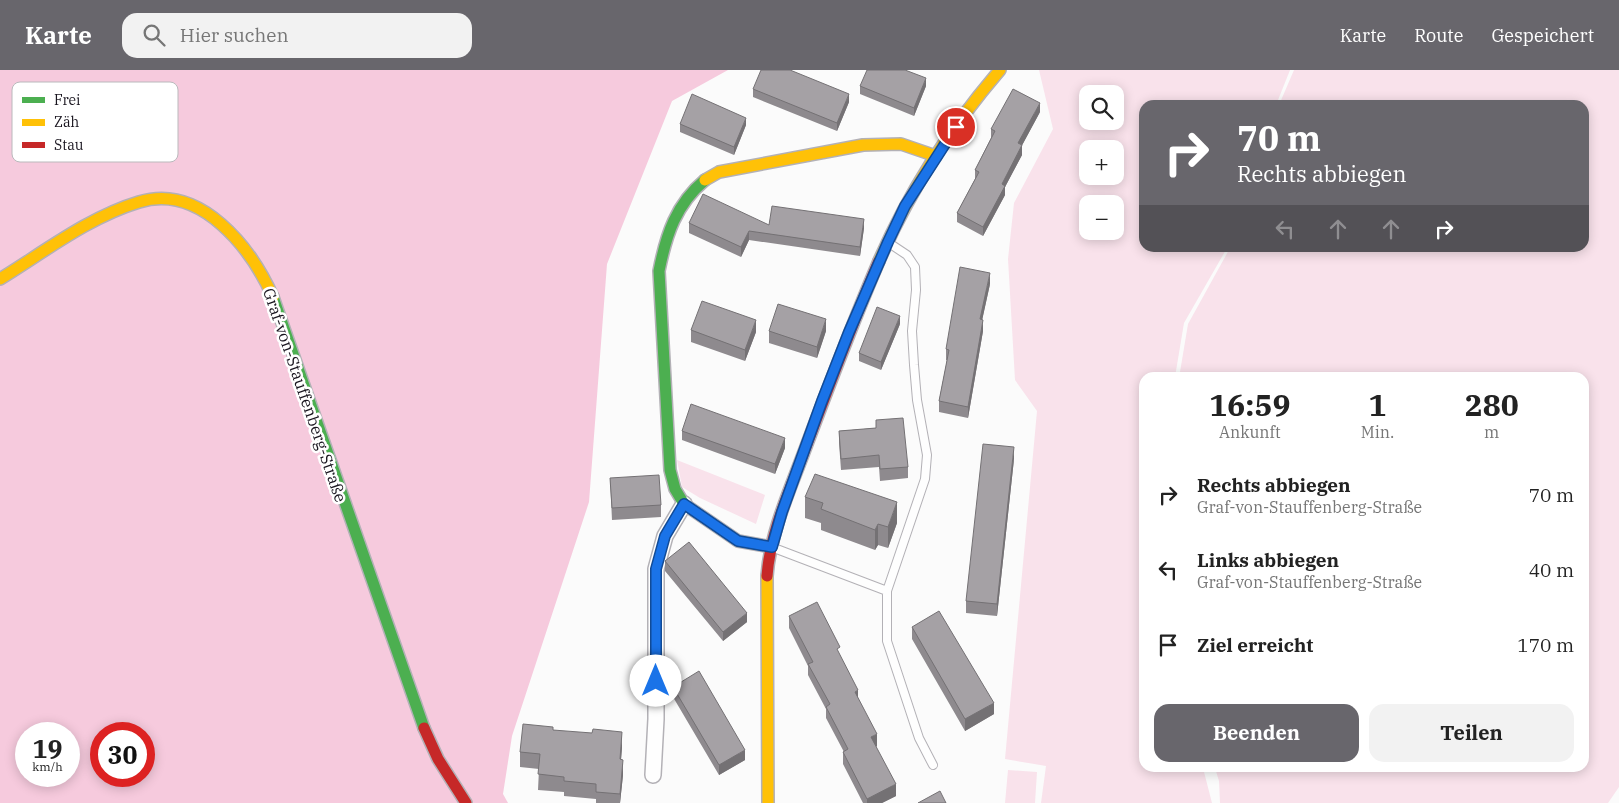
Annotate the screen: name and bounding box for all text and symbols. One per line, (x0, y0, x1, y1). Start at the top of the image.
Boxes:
search box (122, 13, 472, 58)
text: Karte (25, 19, 92, 51)
icon: search (140, 21, 168, 49)
text: Hier suchen (180, 23, 289, 47)
text: Karte (1340, 24, 1386, 47)
text: Route (1414, 24, 1463, 47)
text: Gespeichert (1491, 24, 1594, 47)
legend (12, 82, 178, 162)
map controls (1079, 85, 1124, 240)
button: search (1079, 85, 1124, 130)
text: Frei (54, 91, 81, 109)
pin (935, 106, 977, 148)
text: Zäh (54, 113, 80, 131)
icon: arrive (942, 113, 970, 141)
text: 70 m (1237, 115, 1321, 161)
icon: right (1154, 120, 1219, 185)
text: Stau (54, 136, 84, 154)
button: + (1079, 140, 1124, 185)
text: Rechts abbiegen (1237, 159, 1406, 188)
button: − (1079, 195, 1124, 240)
icon: left (1271, 215, 1299, 243)
icon: ahead (1324, 215, 1352, 243)
icon: ahead (1377, 215, 1405, 243)
icon: right (1430, 215, 1458, 243)
street label: Graf-von-Stauffenberg-Straße (259, 285, 351, 505)
text: 16:59 (1209, 385, 1290, 424)
text: 1 (1369, 385, 1387, 424)
text: 280 (1465, 385, 1519, 424)
text: Ankunft (1219, 422, 1281, 442)
text: Min. (1361, 422, 1394, 442)
text: m (1484, 422, 1499, 442)
text: Rechts abbiegen (1197, 473, 1351, 497)
icon: right (1154, 481, 1182, 509)
text: 70 m (1529, 483, 1574, 507)
text: Graf-von-Stauffenberg-Straße (1197, 497, 1422, 517)
text: Links abbiegen (1197, 548, 1339, 572)
icon: left (1154, 556, 1182, 584)
text: 40 m (1529, 558, 1574, 582)
text: Graf-von-Stauffenberg-Straße (1197, 572, 1422, 592)
icon: arrive (1154, 631, 1182, 659)
text: Ziel erreicht (1197, 633, 1313, 657)
text: 170 m (1517, 633, 1574, 657)
position arrow (629, 654, 681, 706)
button: Beenden (1154, 704, 1359, 762)
button: Teilen (1369, 704, 1574, 762)
speed limit sign: 30 (90, 722, 155, 787)
text: 19 (32, 732, 63, 765)
text: km/h (32, 759, 63, 774)

